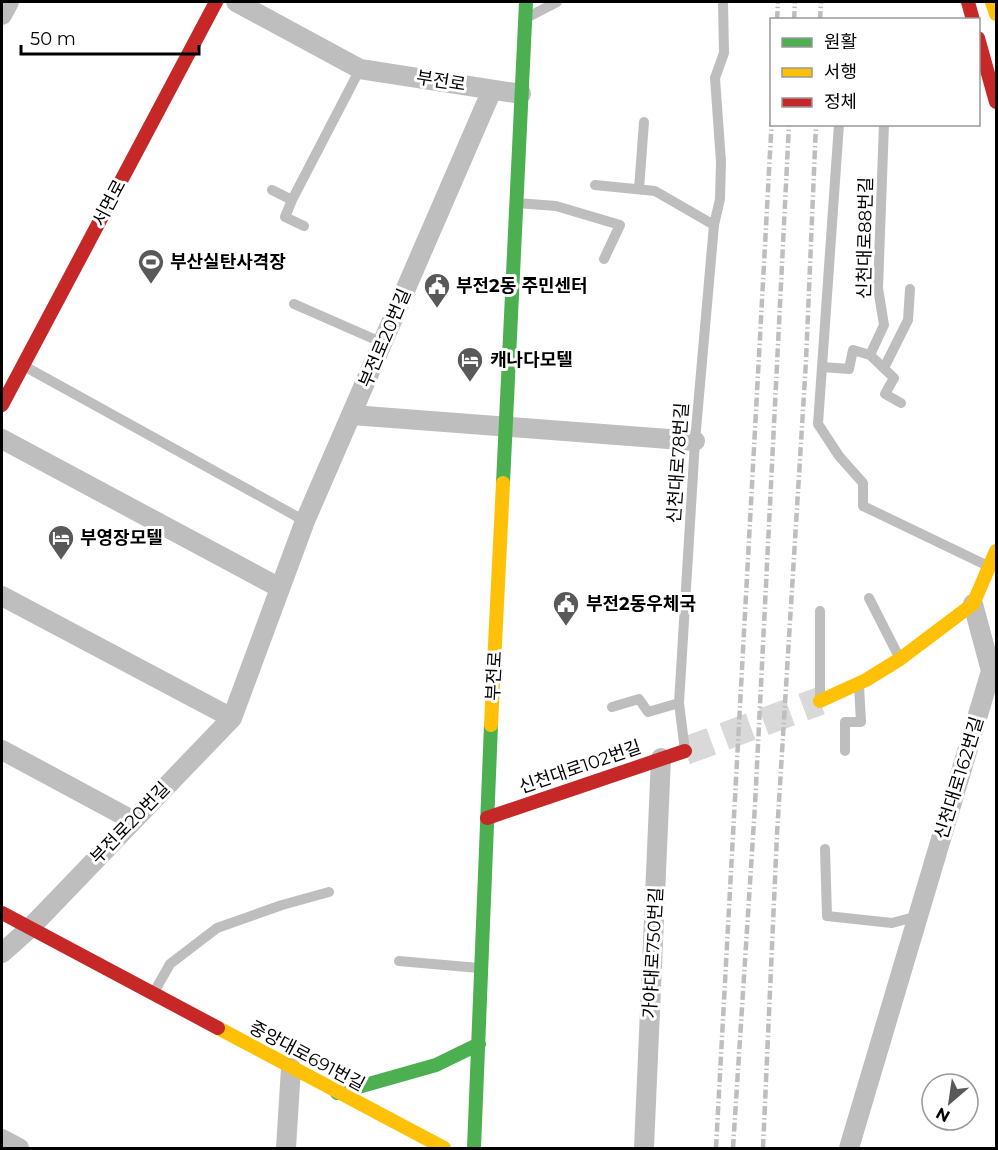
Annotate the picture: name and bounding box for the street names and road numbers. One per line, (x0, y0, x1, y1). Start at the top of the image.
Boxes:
street label: 부전로 (415, 66, 467, 96)
street label: 서면로 (88, 176, 130, 230)
street label: 신천대로88번길 (853, 177, 877, 299)
street label: 부전로20번길 (354, 285, 416, 391)
street label: 신천대로78번길 (663, 402, 693, 524)
street label: 부전로 (482, 651, 506, 701)
street label: 신천대로162번길 (930, 714, 988, 842)
street label: 신천대로102번길 (516, 736, 644, 798)
street label: 부전로20번길 (86, 778, 174, 868)
street label: 가야대로750번길 (639, 887, 667, 1019)
street label: 중앙대로691번길 (245, 1016, 369, 1096)

